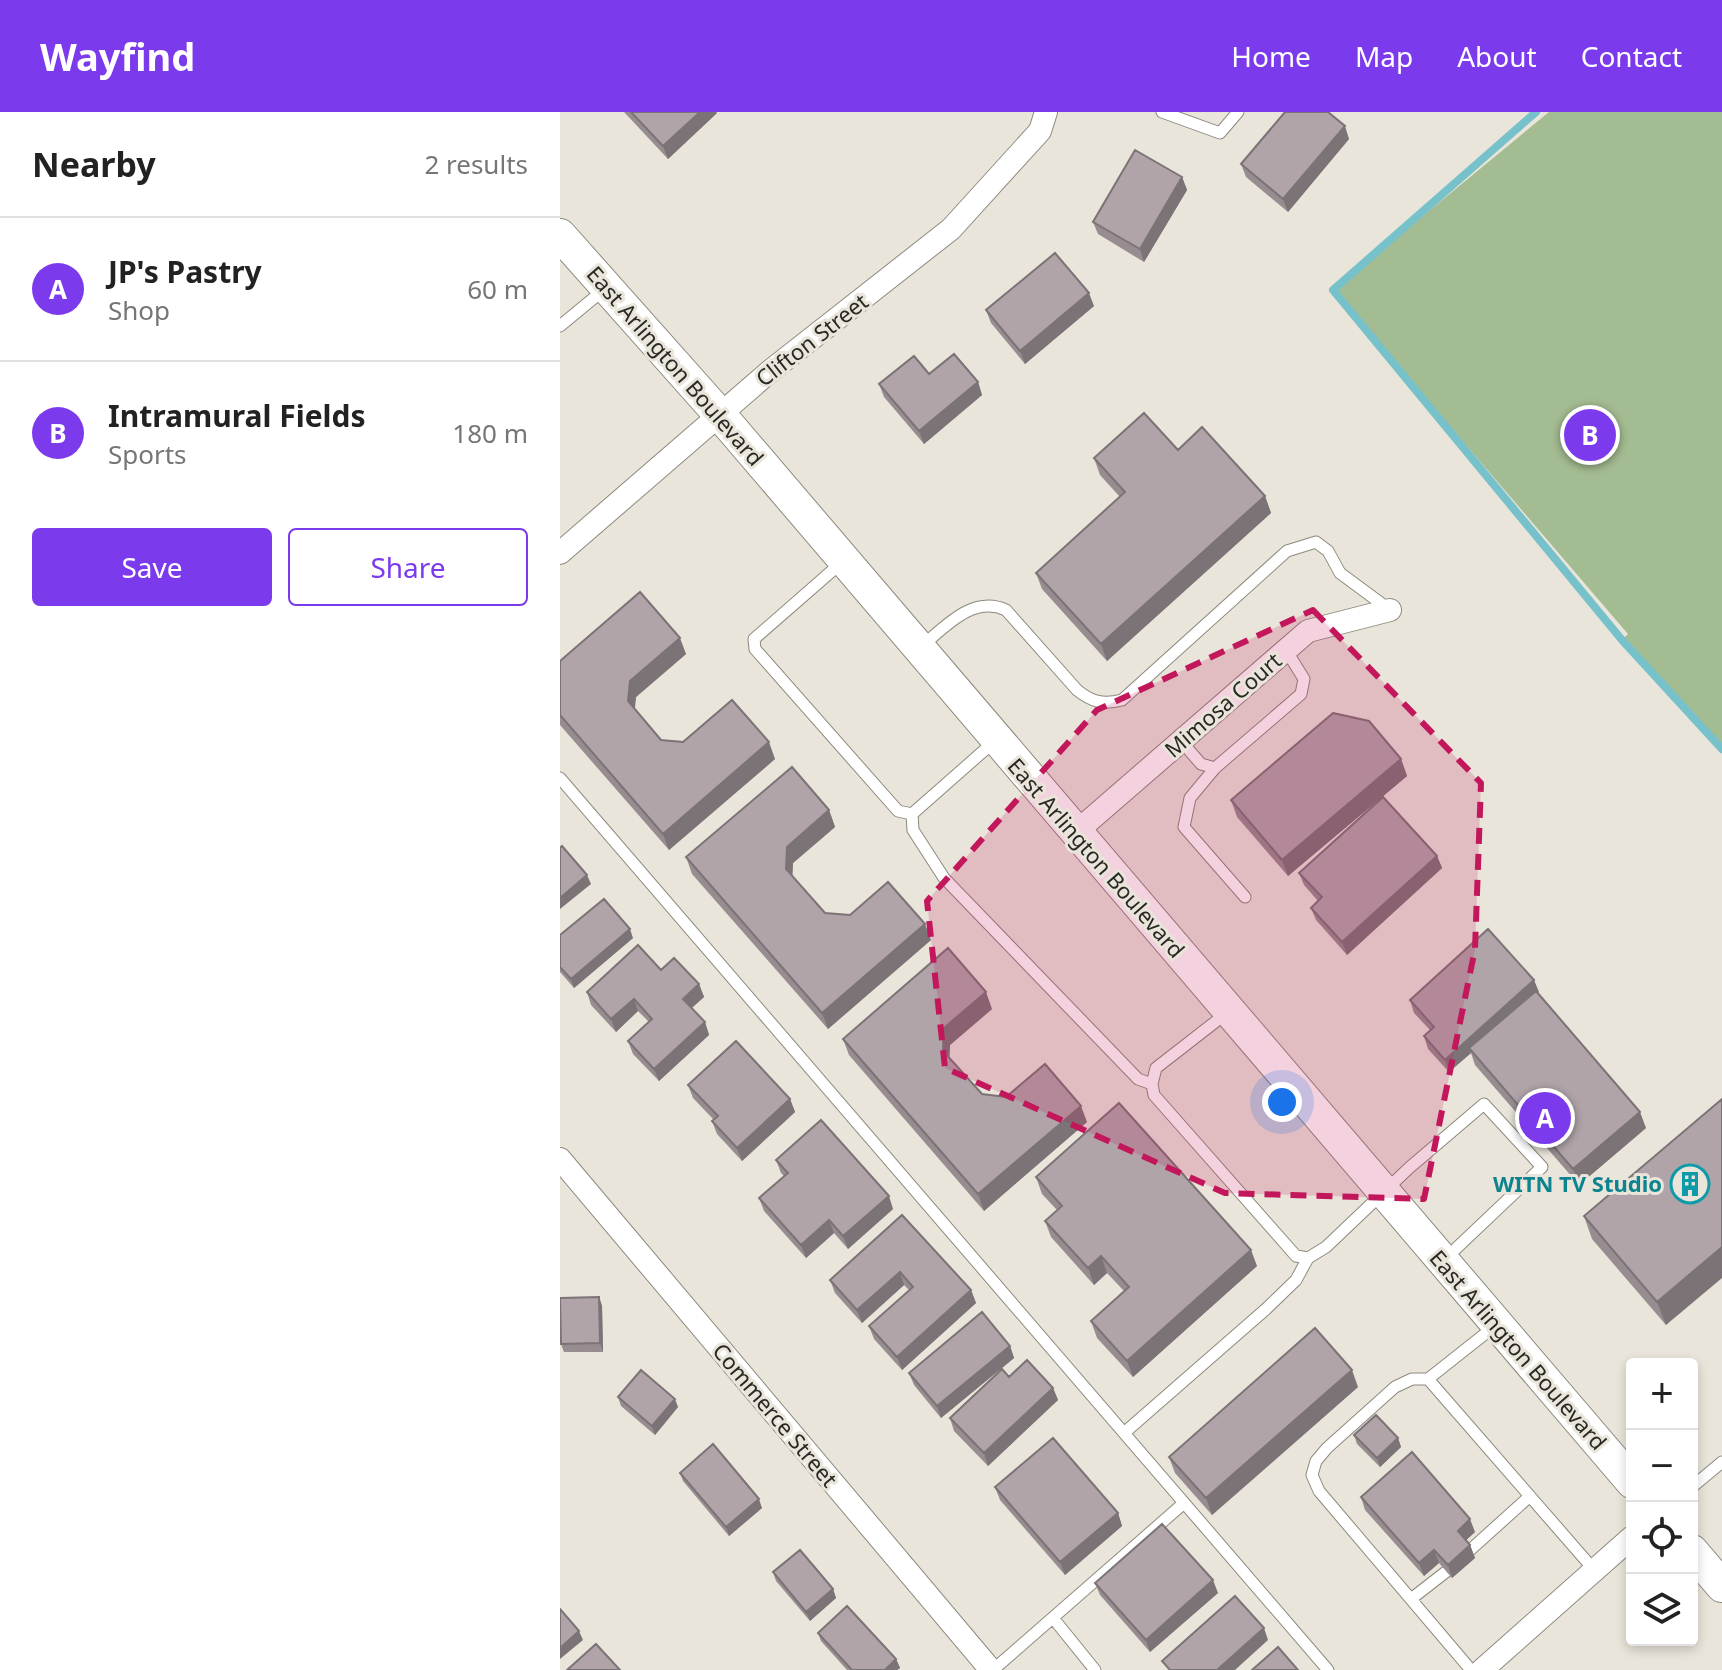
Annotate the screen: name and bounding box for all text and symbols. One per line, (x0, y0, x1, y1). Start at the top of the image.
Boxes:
text: Wayfind (40, 30, 195, 82)
text: Home (1231, 37, 1311, 75)
text: Map (1355, 37, 1413, 75)
text: About (1457, 37, 1537, 75)
text: Contact (1581, 37, 1682, 75)
text: Nearby (32, 141, 156, 187)
text: 2 results (424, 146, 528, 182)
text: JP's Pastry (108, 251, 262, 292)
street label: East Arlington Boulevard (581, 259, 771, 472)
text: A (49, 271, 67, 307)
text: 60 m (467, 271, 528, 307)
street label: Clifton Street (749, 286, 874, 393)
text: Shop (108, 292, 170, 328)
text: Intramural Fields (108, 395, 366, 436)
pin: B (1564, 405, 1616, 465)
text: B (49, 415, 67, 451)
text: 180 m (452, 415, 528, 451)
text: Sports (108, 436, 187, 472)
button: Save (32, 528, 272, 606)
button: Share (288, 528, 528, 606)
street label: Mimosa Court (1157, 645, 1287, 763)
street label: East Arlington Boulevard (1002, 751, 1192, 964)
your location (1262, 1082, 1302, 1122)
pin: A (1519, 1088, 1571, 1148)
building icon: WITN TV Studio (1669, 1163, 1711, 1205)
place label: WITN TV Studio (1493, 1168, 1662, 1198)
street label: East Arlington Boulevard (1424, 1243, 1614, 1456)
street label: Commerce Street (707, 1336, 845, 1493)
map controls (1626, 1358, 1698, 1646)
button: + (1626, 1358, 1698, 1430)
button: − (1626, 1430, 1698, 1502)
button: locate (1626, 1502, 1698, 1574)
button: layers (1626, 1574, 1698, 1646)

